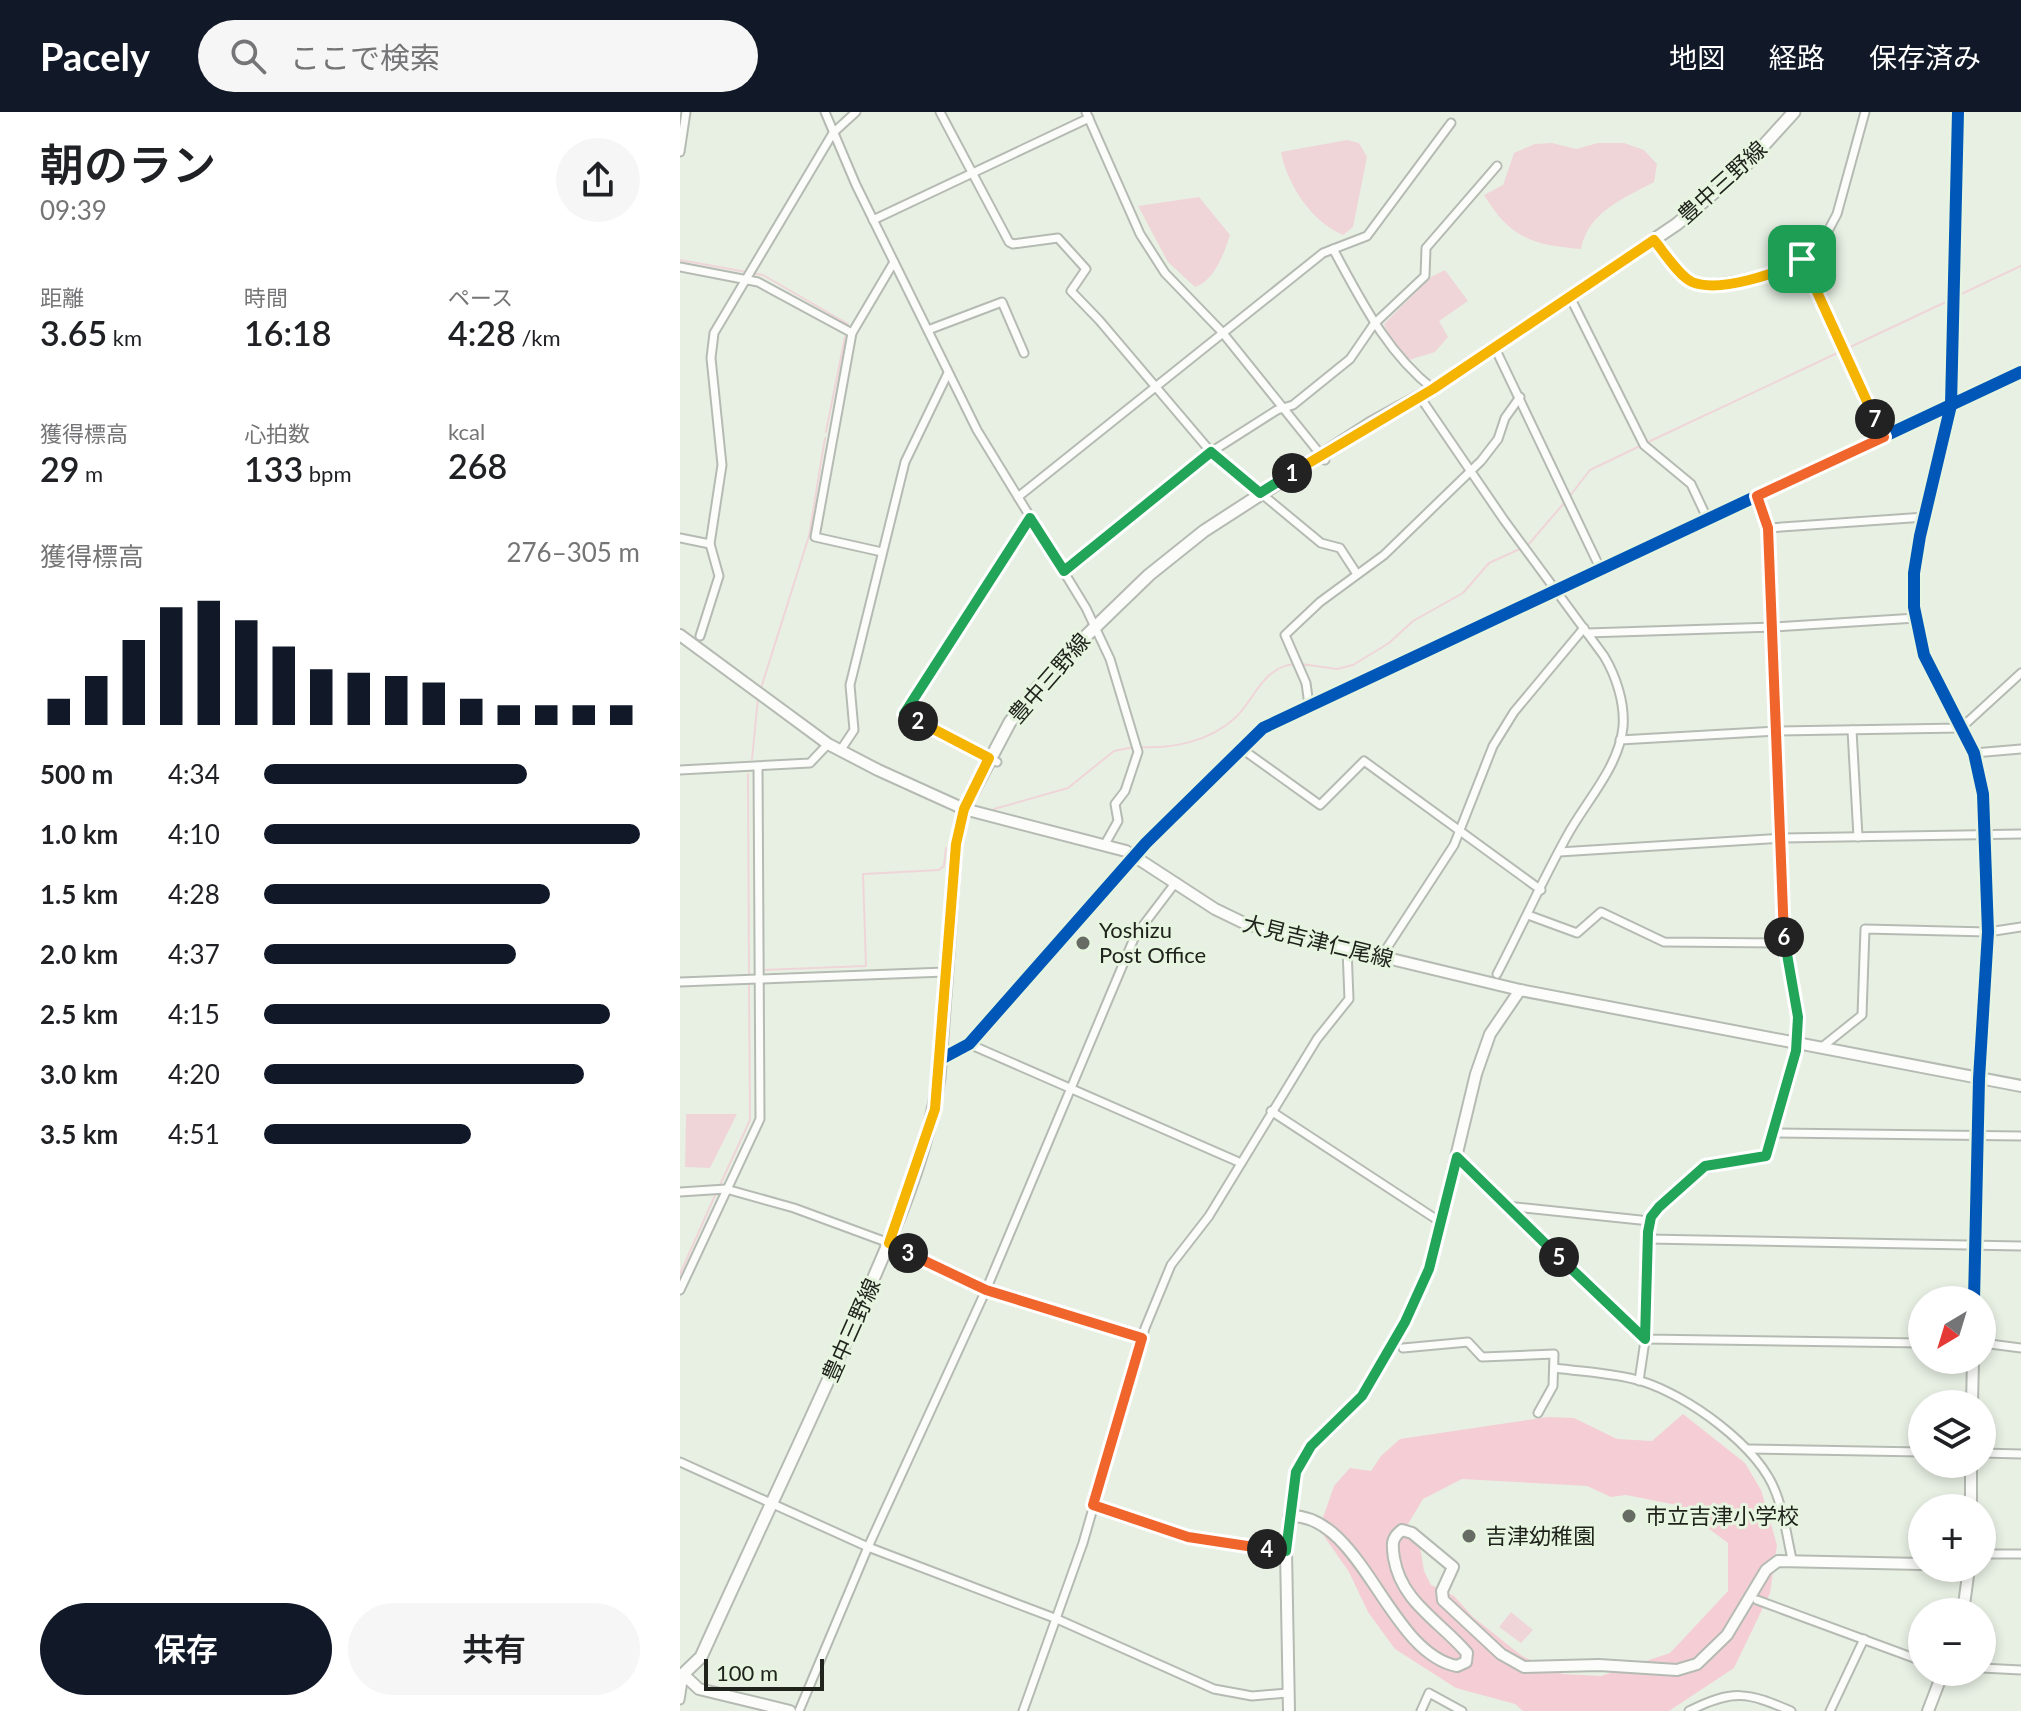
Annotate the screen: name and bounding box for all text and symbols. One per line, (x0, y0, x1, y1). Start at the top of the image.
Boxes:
search box (198, 20, 758, 92)
text: Pacely (40, 33, 150, 79)
icon: search (226, 34, 270, 78)
text: ここで検索 (290, 39, 440, 75)
text: 地図 (1669, 40, 1725, 74)
text: 経路 (1769, 40, 1825, 74)
text: 保存済み (1869, 40, 1981, 74)
street label: 豊中三野線 (1672, 135, 1772, 228)
text: 朝のラン (40, 138, 216, 190)
button: share (556, 138, 640, 222)
text: 09:39 (40, 194, 107, 226)
pin (1768, 225, 1836, 293)
icon: arrive (1780, 237, 1824, 281)
text: 距離 (40, 284, 84, 311)
text: 時間 (244, 284, 288, 311)
text: ペース (448, 284, 513, 311)
text: 3.65 (40, 312, 107, 353)
text: 16:18 (244, 312, 332, 353)
text: 4:28 (448, 312, 516, 353)
text: km (107, 324, 142, 351)
text: /km (516, 324, 561, 351)
pin: 7 (1855, 399, 1895, 439)
text: 7 (1869, 405, 1881, 432)
text: kcal (448, 418, 485, 445)
text: 獲得標高 (40, 420, 128, 447)
text: 心拍数 (244, 420, 310, 447)
text: 268 (448, 445, 507, 486)
text: 29 (40, 448, 79, 489)
text: 133 (244, 448, 303, 489)
pin: 1 (1272, 453, 1312, 493)
text: 1 (1286, 459, 1298, 486)
text: m (79, 460, 103, 487)
text: bpm (303, 460, 352, 487)
text: 276–305 m (506, 536, 640, 568)
text: 獲得標高 (40, 540, 144, 572)
street label: 豊中三野線 (1002, 627, 1095, 728)
pin: 2 (898, 701, 938, 741)
text: 2 (912, 707, 924, 734)
text: 500 m (40, 758, 113, 790)
text: 4:34 (168, 758, 220, 790)
text: 1.0 km (40, 818, 118, 850)
text: 4:10 (168, 818, 220, 850)
text: 1.5 km (40, 878, 118, 910)
text: 4:28 (168, 878, 220, 910)
street label: 大見吉津仁尾線 (1240, 909, 1396, 972)
place label: Yoshizu Post Office (1099, 916, 1206, 968)
pin: 6 (1764, 917, 1804, 957)
text: 6 (1778, 923, 1790, 950)
marker: Yoshizu Post Office (1074, 934, 1092, 952)
text: 2.0 km (40, 938, 118, 970)
text: 4:37 (168, 938, 220, 970)
text: 2.5 km (40, 998, 118, 1030)
text: 4:15 (168, 998, 220, 1030)
text: 3.0 km (40, 1058, 118, 1090)
text: 4:20 (168, 1058, 220, 1090)
text: 3.5 km (40, 1118, 118, 1150)
text: 4:51 (168, 1118, 220, 1150)
pin: 3 (888, 1233, 928, 1273)
pin: 5 (1539, 1237, 1579, 1277)
text: 3 (902, 1239, 914, 1266)
text: 5 (1553, 1243, 1565, 1270)
street label: 豊中三野線 (816, 1274, 885, 1386)
north arrow (1908, 1286, 1996, 1374)
map controls (1908, 1286, 1996, 1686)
button: layers (1908, 1390, 1996, 1478)
button: + (1908, 1494, 1996, 1582)
place label: 市立吉津小学校 (1645, 1502, 1799, 1529)
marker: 市立吉津小学校 (1620, 1507, 1638, 1525)
place label: 吉津幼稚園 (1485, 1522, 1595, 1549)
marker: 吉津幼稚園 (1460, 1527, 1478, 1545)
pin: 4 (1247, 1529, 1287, 1569)
text: 4 (1261, 1535, 1273, 1562)
button: − (1908, 1598, 1996, 1686)
button: 保存 (40, 1603, 332, 1695)
button: 共有 (348, 1603, 640, 1695)
scale bar (704, 1655, 824, 1691)
text: 100 m (716, 1659, 778, 1686)

